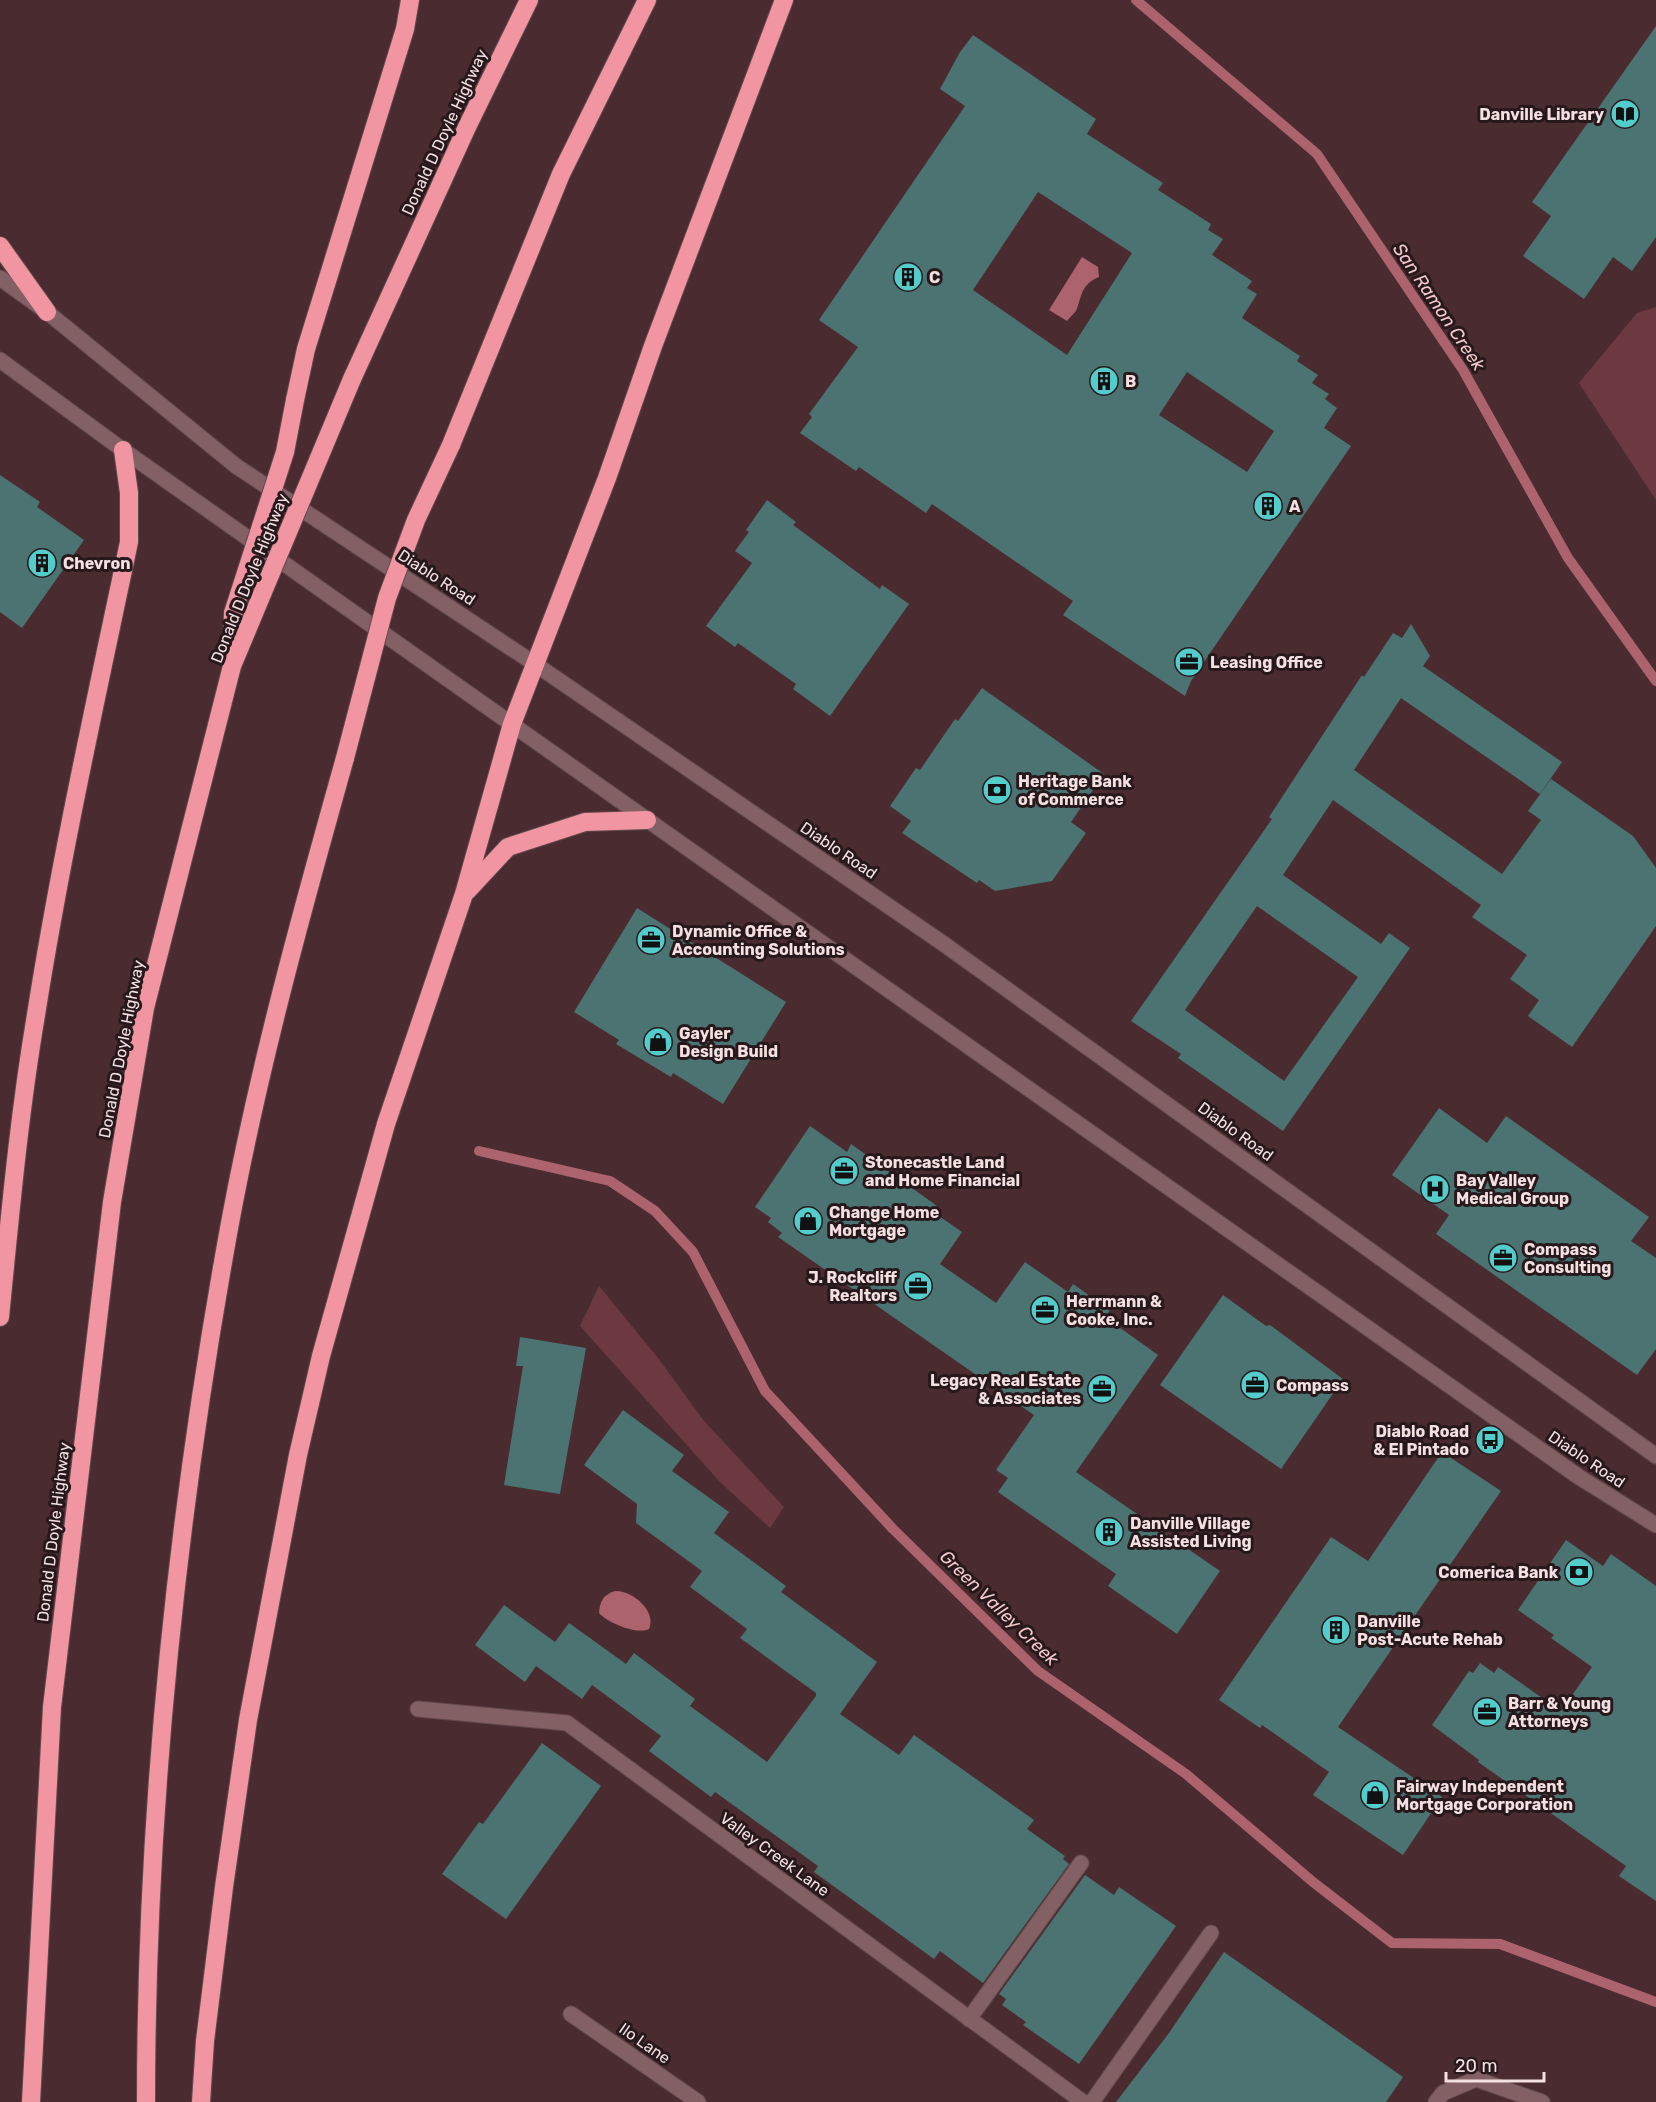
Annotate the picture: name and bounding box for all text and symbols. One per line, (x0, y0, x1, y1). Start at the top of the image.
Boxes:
street label: Donald D Doyle Highway (398, 46, 491, 218)
library icon: Danville Library (1609, 98, 1641, 130)
place label: Danville Library (1479, 105, 1604, 124)
water label: San Ramon Creek (1388, 239, 1490, 376)
building icon: C (892, 261, 924, 293)
place label: C (929, 268, 940, 287)
building icon: B (1088, 365, 1120, 397)
place label: B (1125, 372, 1136, 391)
building icon: A (1252, 490, 1284, 522)
street label: Donald D Doyle Highway (207, 491, 292, 666)
place label: A (1289, 497, 1301, 516)
street label: Diablo Road (395, 545, 479, 609)
building icon: Chevron (26, 547, 58, 579)
place label: Chevron (63, 554, 131, 573)
office icon: Leasing Office (1173, 646, 1205, 678)
place label: Leasing Office (1210, 653, 1323, 672)
place label: Heritage Bank of Commerce (1018, 772, 1132, 809)
bank icon: Heritage Bank of Commerce (981, 774, 1013, 806)
street label: Diablo Road (797, 818, 881, 883)
place label: Dynamic Office & Accounting Solutions (672, 922, 845, 959)
office icon: Dynamic Office & Accounting Solutions (635, 924, 667, 956)
street label: Donald D Doyle Highway (95, 958, 148, 1140)
place label: Gayler Design Build (679, 1024, 778, 1061)
shop icon: Gayler Design Build (642, 1026, 674, 1058)
street label: Diablo Road (1194, 1098, 1277, 1165)
place label: Stonecastle Land and Home Financial (865, 1153, 1020, 1190)
office icon: Stonecastle Land and Home Financial (828, 1155, 860, 1187)
place label: Bay Valley Medical Group (1456, 1171, 1569, 1208)
hospital icon: Bay Valley Medical Group (1419, 1173, 1451, 1205)
place label: Change Home Mortgage (829, 1203, 939, 1240)
shop icon: Change Home Mortgage (792, 1205, 824, 1237)
place label: Compass Consulting (1524, 1240, 1611, 1277)
office icon: Compass Consulting (1487, 1242, 1519, 1274)
place label: J. Rockcliff Realtors (808, 1268, 897, 1305)
office icon: J. Rockcliff Realtors (902, 1270, 934, 1302)
place label: Herrmann & Cooke, Inc. (1066, 1292, 1162, 1329)
office icon: Herrmann & Cooke, Inc. (1029, 1294, 1061, 1326)
office icon: Compass (1239, 1369, 1271, 1401)
place label: Legacy Real Estate & Associates (930, 1371, 1081, 1408)
office icon: Legacy Real Estate & Associates (1086, 1373, 1118, 1405)
place label: Compass (1276, 1376, 1349, 1395)
place label: Diablo Road & El Pintado (1373, 1422, 1469, 1459)
bus stop icon: Diablo Road & El Pintado (1474, 1424, 1506, 1456)
street label: Diablo Road (1545, 1427, 1629, 1492)
street label: Donald D Doyle Highway (33, 1441, 74, 1623)
place label: Danville Village Assisted Living (1130, 1514, 1252, 1551)
building icon: Danville Village Assisted Living (1093, 1516, 1125, 1548)
water label: Green Valley Creek (935, 1546, 1064, 1671)
bank icon: Comerica Bank (1563, 1556, 1595, 1588)
place label: Comerica Bank (1438, 1563, 1559, 1582)
place label: Danville Post-Acute Rehab (1357, 1612, 1503, 1649)
building icon: Danville Post-Acute Rehab (1320, 1614, 1352, 1646)
place label: Barr & Young Attorneys (1508, 1694, 1611, 1731)
office icon: Barr & Young Attorneys (1471, 1696, 1503, 1728)
place label: Fairway Independent Mortgage Corporation (1396, 1777, 1573, 1814)
shop icon: Fairway Independent Mortgage Corporation (1359, 1779, 1391, 1811)
street label: Valley Creek Lane (716, 1808, 833, 1900)
street label: Ilo Lane (616, 2019, 674, 2068)
scale bar (1446, 2045, 1544, 2083)
text: 20 m (1455, 2055, 1497, 2077)

